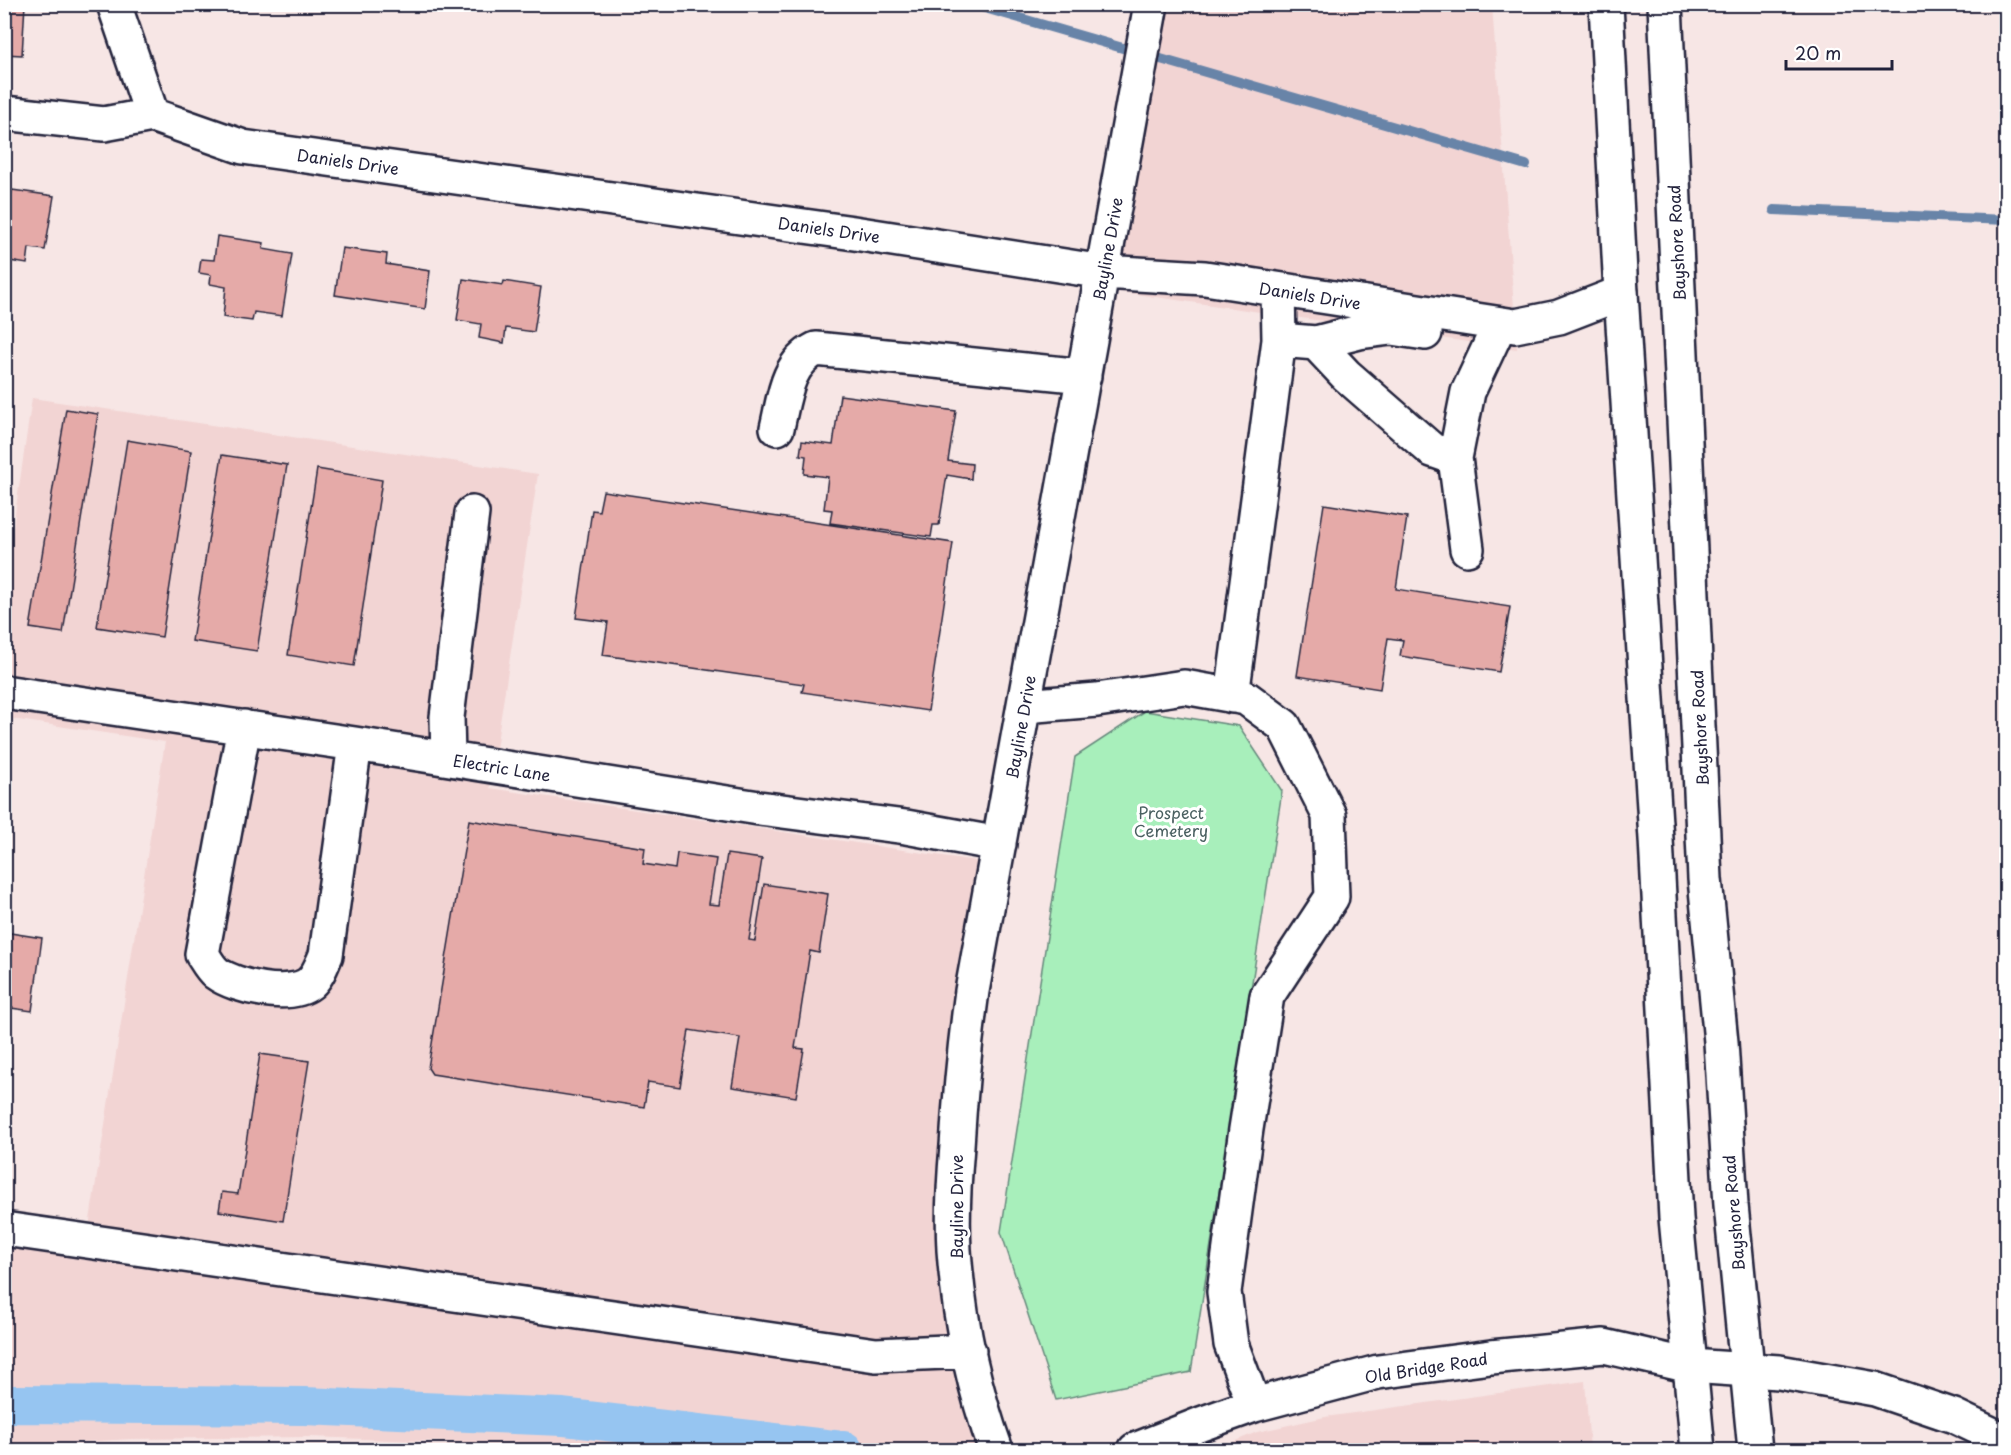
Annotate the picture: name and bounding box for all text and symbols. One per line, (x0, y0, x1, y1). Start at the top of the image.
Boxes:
scale bar (1786, 33, 1892, 71)
text: 20 m (1795, 39, 1841, 66)
street label: Daniels Drive (296, 142, 400, 180)
street label: Bayshore Road (1661, 184, 1691, 302)
street label: Bayline Drive (1086, 195, 1128, 303)
street label: Daniels Drive (777, 210, 881, 248)
street label: Daniels Drive (1257, 275, 1363, 315)
street label: Bayshore Road (1684, 669, 1714, 787)
street label: Bayline Drive (999, 673, 1041, 781)
street label: Electric Lane (451, 747, 553, 787)
park label: Prospect Cemetery (1134, 800, 1208, 842)
street label: Bayshore Road (1716, 1154, 1750, 1272)
street label: Bayline Drive (944, 1155, 968, 1259)
street label: Old Bridge Road (1363, 1345, 1489, 1389)

